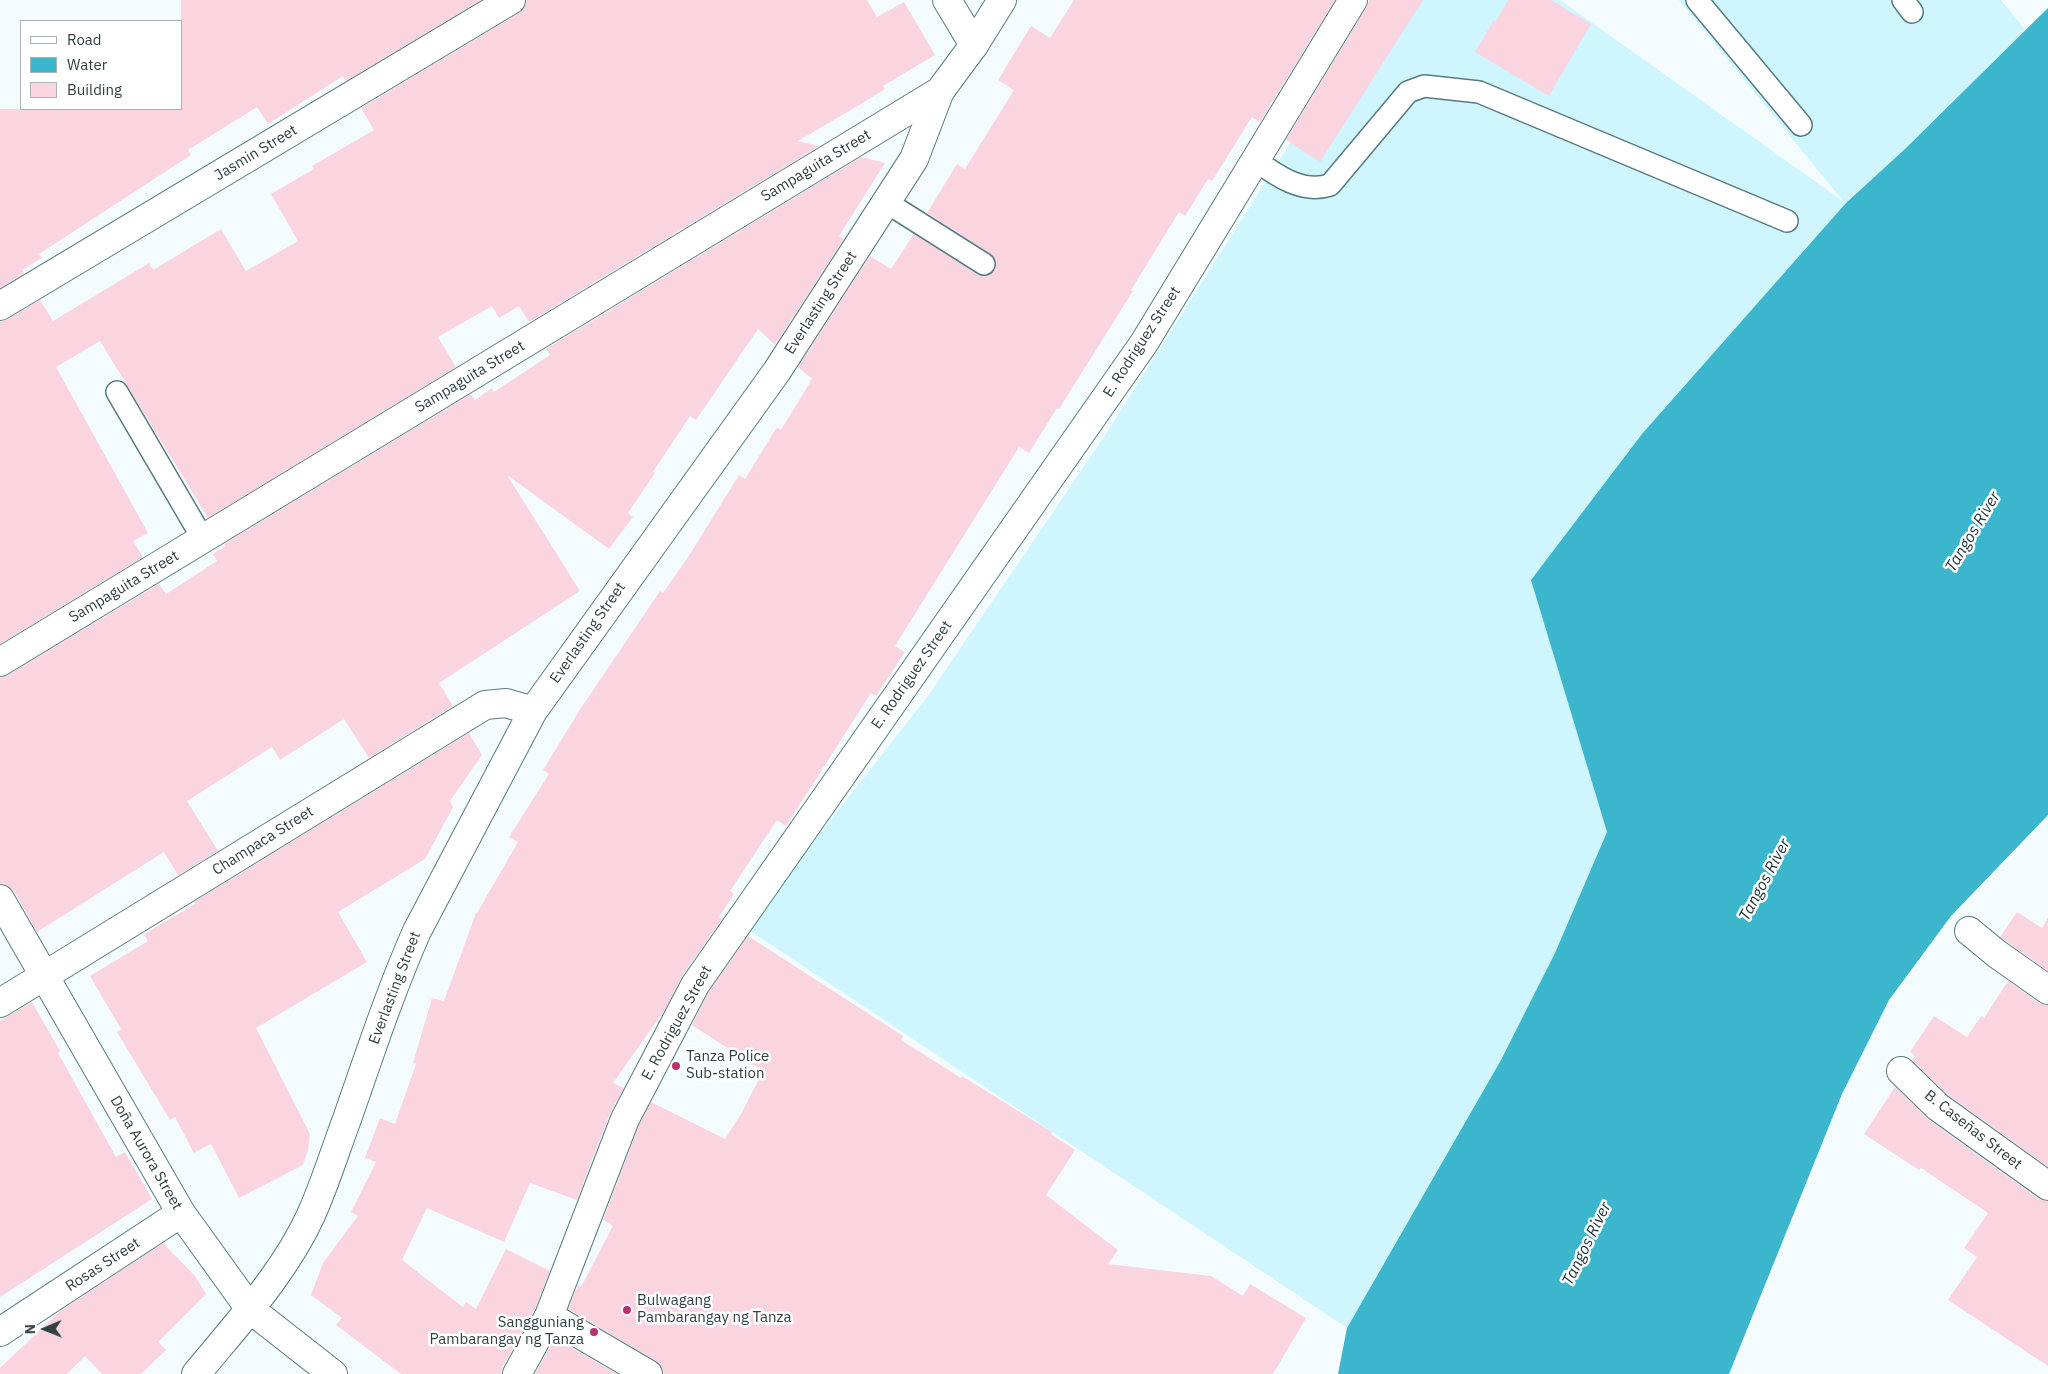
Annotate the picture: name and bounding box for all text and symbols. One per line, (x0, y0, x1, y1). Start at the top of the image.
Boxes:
legend (20, 20, 182, 110)
text: Road (67, 30, 102, 49)
text: Water (67, 55, 107, 74)
text: Building (67, 80, 122, 99)
street label: Jasmin Street (211, 121, 301, 185)
street label: Sampaguita Street (758, 126, 874, 206)
street label: Everlasting Street (781, 248, 861, 358)
street label: E. Rodriguez Street (1100, 283, 1184, 401)
street label: Sampaguita Street (412, 337, 528, 417)
water label: Tangos River (1942, 488, 2004, 576)
street label: Sampaguita Street (66, 547, 182, 627)
street label: Everlasting Street (546, 579, 630, 687)
street label: E. Rodriguez Street (868, 617, 956, 733)
street label: Champaca Street (209, 803, 317, 879)
water label: Tangos River (1735, 836, 1795, 924)
street label: Everlasting Street (365, 929, 425, 1047)
street label: E. Rodriguez Street (638, 963, 716, 1083)
place label: Tanza Police Sub-station (686, 1048, 769, 1083)
marker: Tanza Police Sub-station (670, 1060, 682, 1072)
street label: B. Caseñas Street (1921, 1086, 2025, 1174)
street label: Doña Aurora Street (106, 1093, 186, 1213)
water label: Tangos River (1559, 1199, 1615, 1289)
street label: Rosas Street (62, 1234, 144, 1296)
place label: Bulwagang Pambarangay ng Tanza (637, 1292, 792, 1327)
north arrow (20, 1304, 70, 1354)
marker: Bulwagang Pambarangay ng Tanza (621, 1304, 633, 1316)
place label: Sangguniang Pambarangay ng Tanza (429, 1314, 584, 1349)
text: N (21, 1324, 39, 1334)
marker: Sangguniang Pambarangay ng Tanza (588, 1326, 600, 1338)

